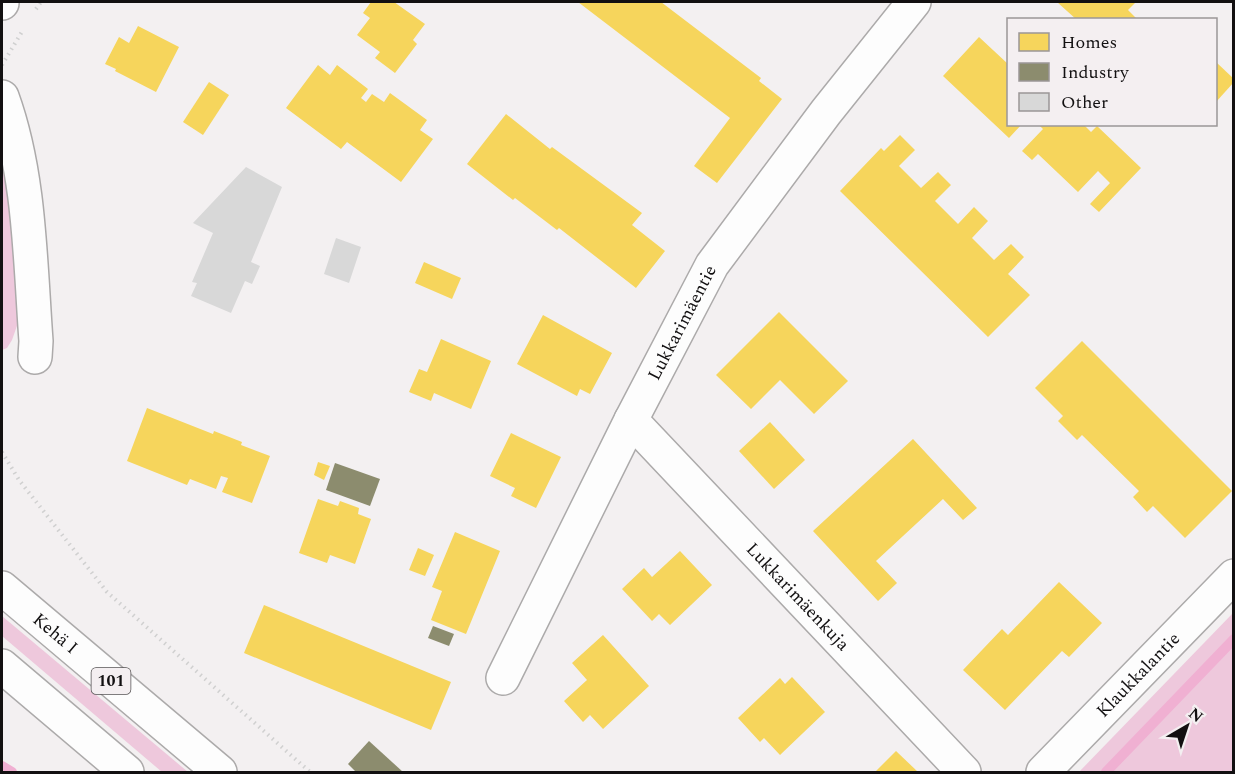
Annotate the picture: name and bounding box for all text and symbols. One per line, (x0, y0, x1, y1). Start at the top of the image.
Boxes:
legend (1007, 18, 1217, 126)
text: Homes (1061, 29, 1117, 56)
text: Industry (1061, 59, 1130, 86)
text: Other (1061, 89, 1108, 116)
street label: Lukkarimäentie (641, 260, 723, 385)
street label: Lukkarimäenkuja (740, 536, 856, 657)
street label: Kehä I (27, 606, 84, 660)
street label: Klaukkalantie (1090, 626, 1186, 724)
road number: 101 (92, 668, 130, 694)
north arrow (1157, 696, 1217, 756)
text: N (1183, 702, 1208, 729)

